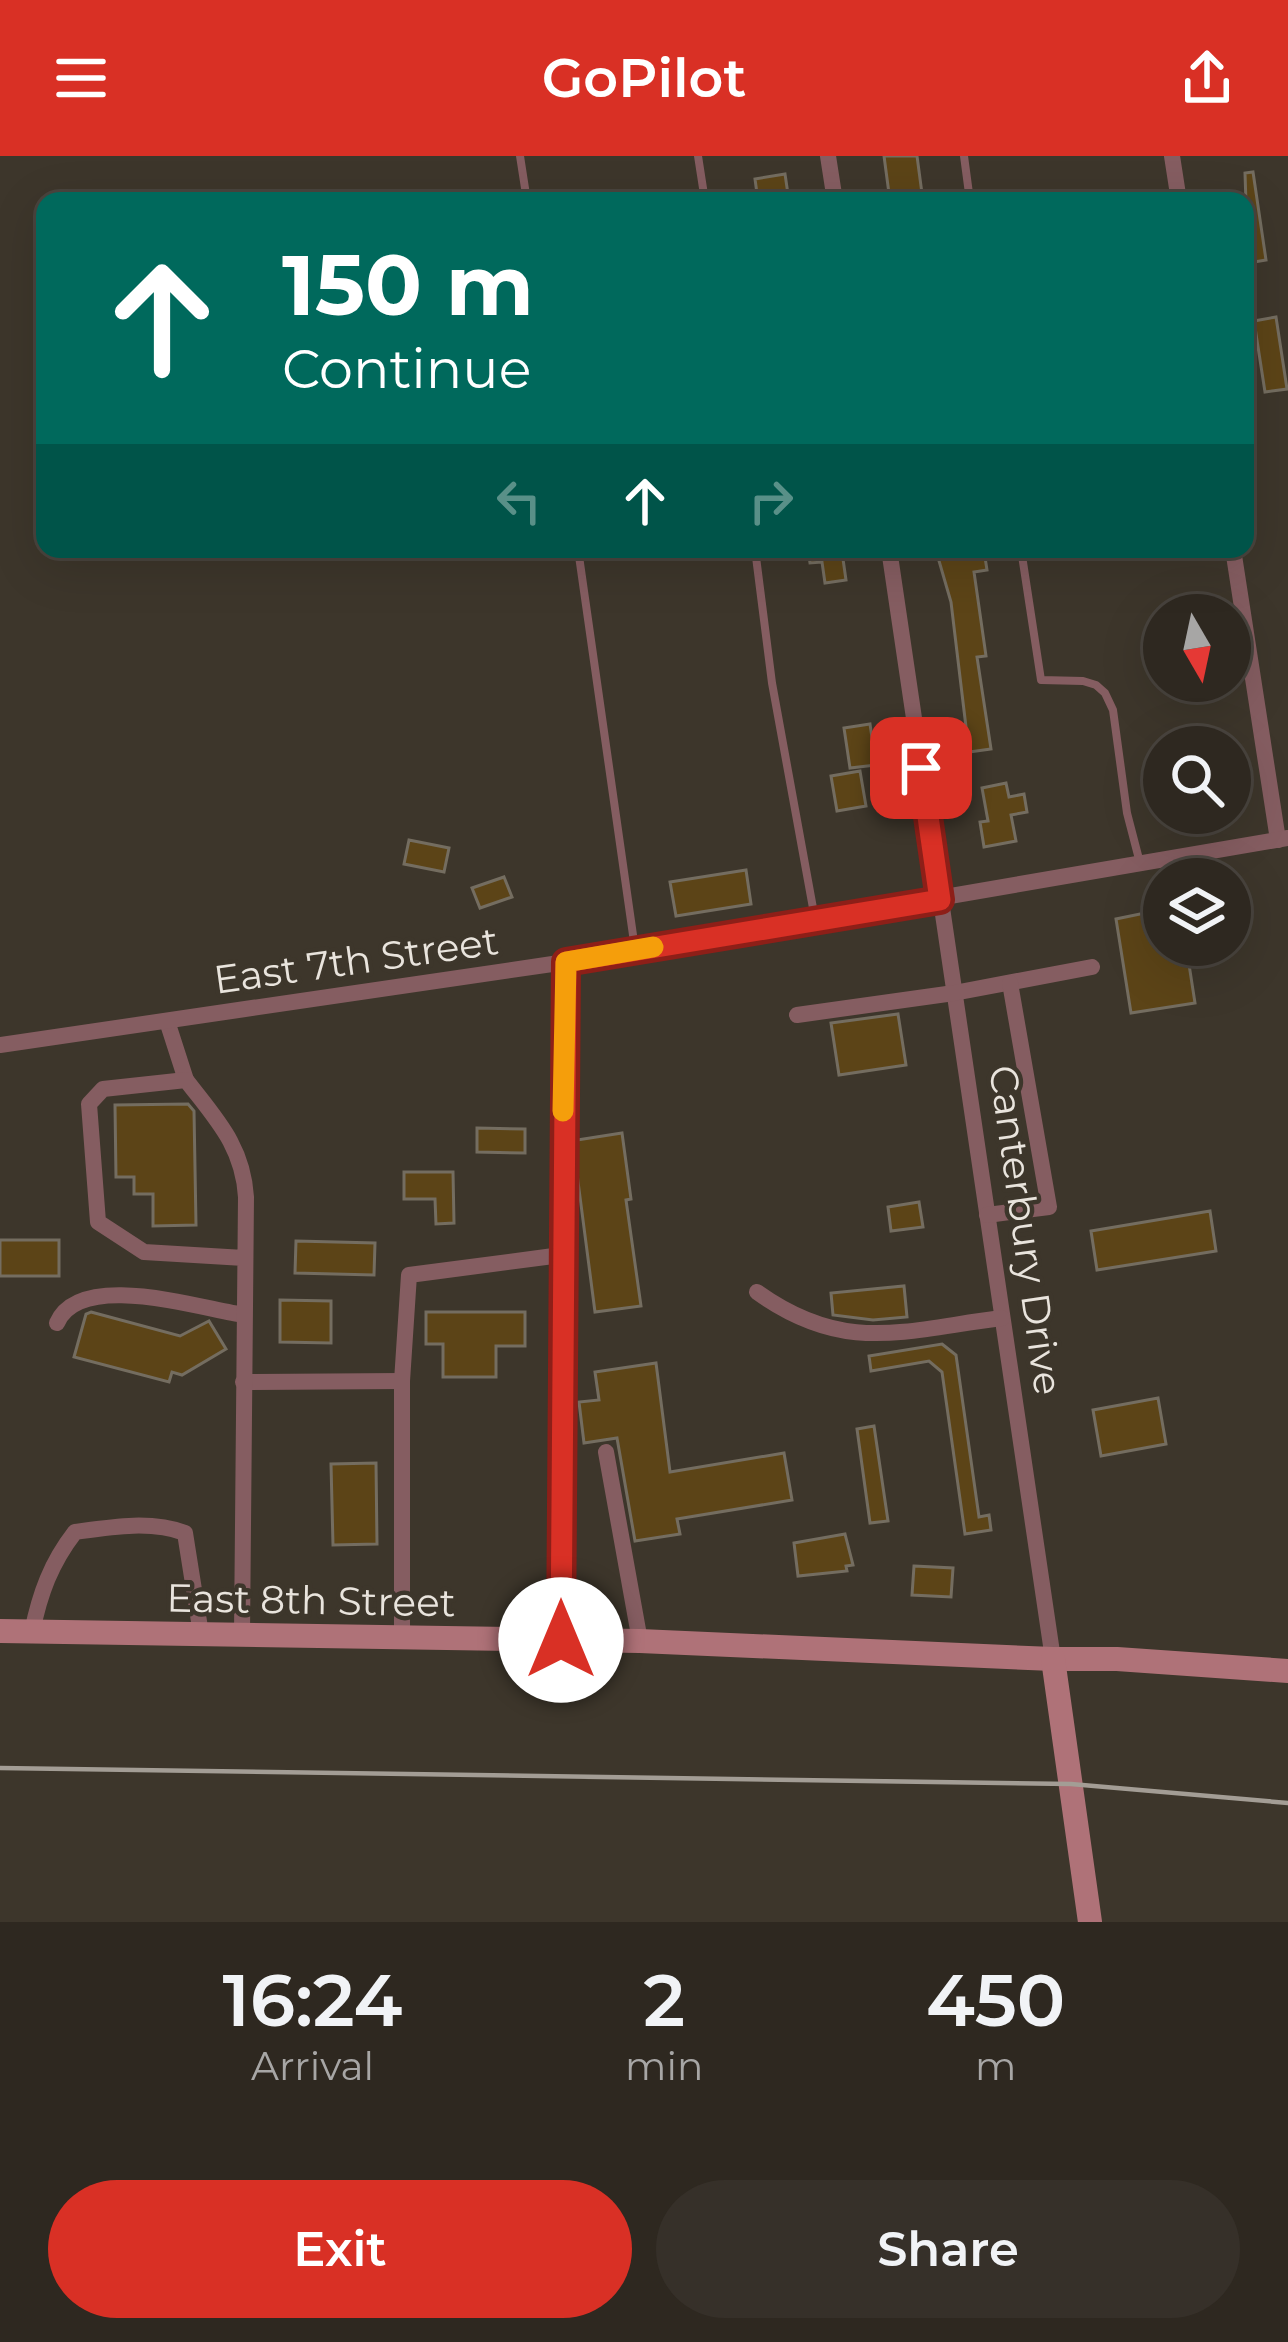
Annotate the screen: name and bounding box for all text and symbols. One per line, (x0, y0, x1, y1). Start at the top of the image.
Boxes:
icon: menu (48, 45, 114, 111)
text: GoPilot (542, 45, 746, 111)
icon: share (1174, 45, 1240, 111)
text: 150 m (282, 234, 534, 336)
icon: ahead (84, 240, 240, 396)
text: Continue (282, 336, 531, 402)
icon: left (486, 468, 552, 534)
icon: ahead (612, 468, 678, 534)
icon: right (738, 468, 804, 534)
north arrow (1143, 594, 1251, 702)
map controls (1143, 594, 1251, 966)
pin (870, 717, 972, 819)
button: search (1143, 726, 1251, 834)
icon: arrive (888, 735, 954, 801)
button: layers (1143, 858, 1251, 966)
street label: East 7th Street (211, 916, 501, 1004)
street label: Canterbury Drive (979, 1062, 1073, 1398)
street label: East 8th Street (166, 1573, 456, 1627)
position arrow (498, 1577, 624, 1703)
text: 16:24 (223, 1956, 402, 2044)
text: 2 (643, 1956, 685, 2044)
text: 450 (926, 1956, 1065, 2044)
text: Arrival (251, 2042, 374, 2090)
text: min (625, 2042, 703, 2090)
text: m (975, 2042, 1016, 2090)
button: Exit (48, 2180, 632, 2318)
button: Share (656, 2180, 1240, 2318)

